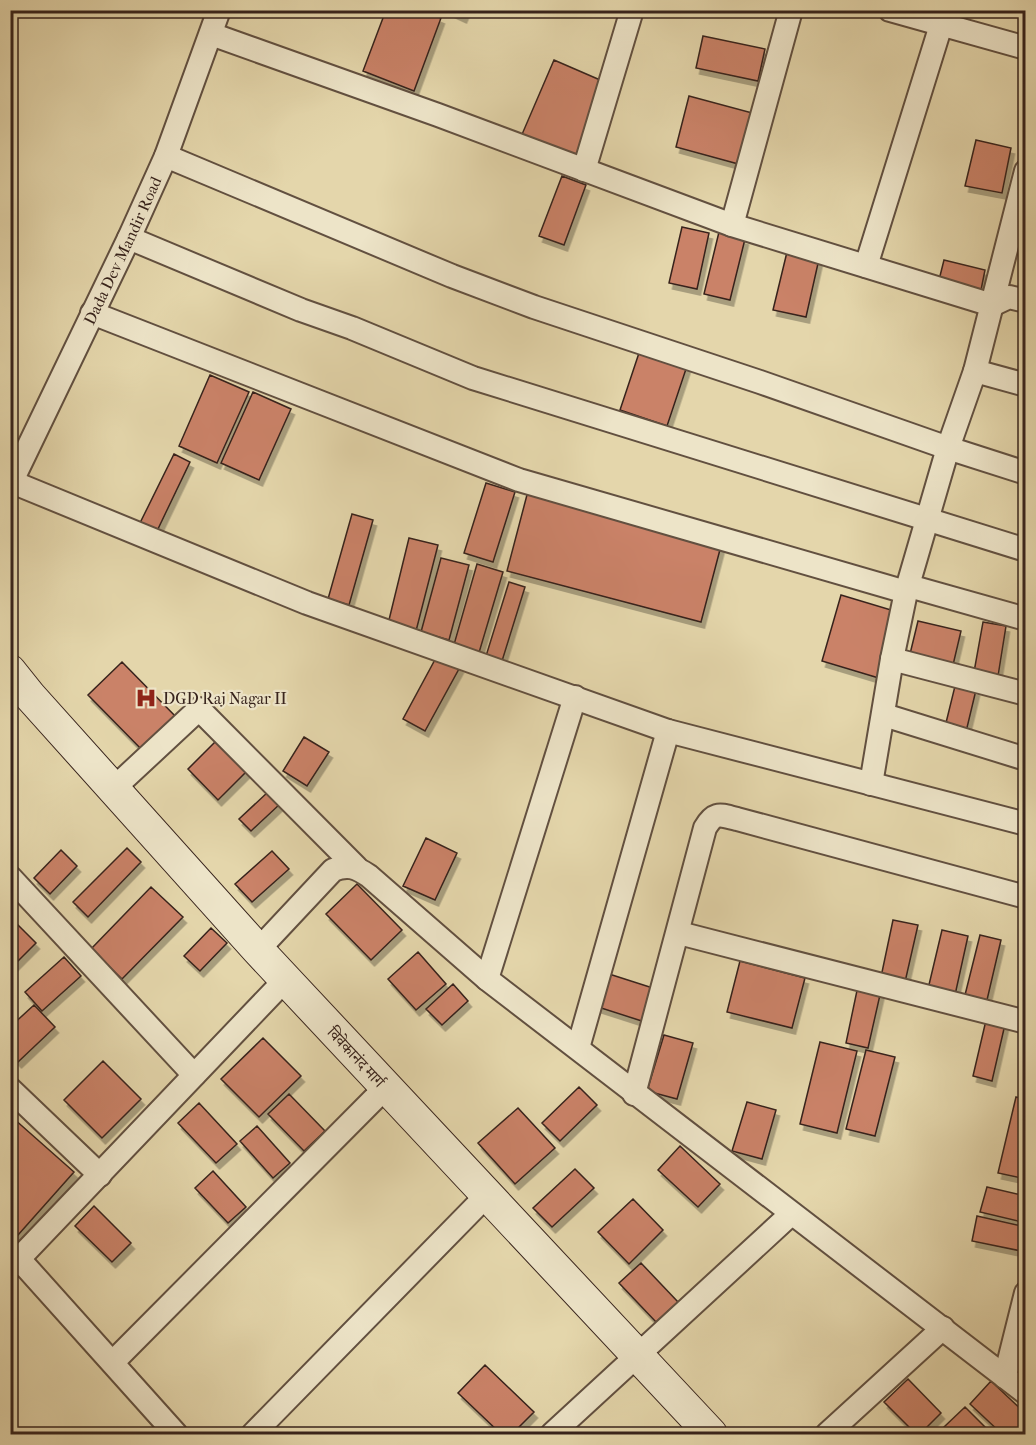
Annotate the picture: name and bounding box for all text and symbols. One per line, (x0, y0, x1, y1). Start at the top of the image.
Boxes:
street label: Dada Dev Mandir Road (79, 173, 165, 328)
hospital icon: DGD Raj Nagar II (134, 686, 158, 710)
place label: DGD Raj Nagar II (163, 689, 287, 708)
street label: विवेकानंद मार्ग (323, 1022, 390, 1092)

